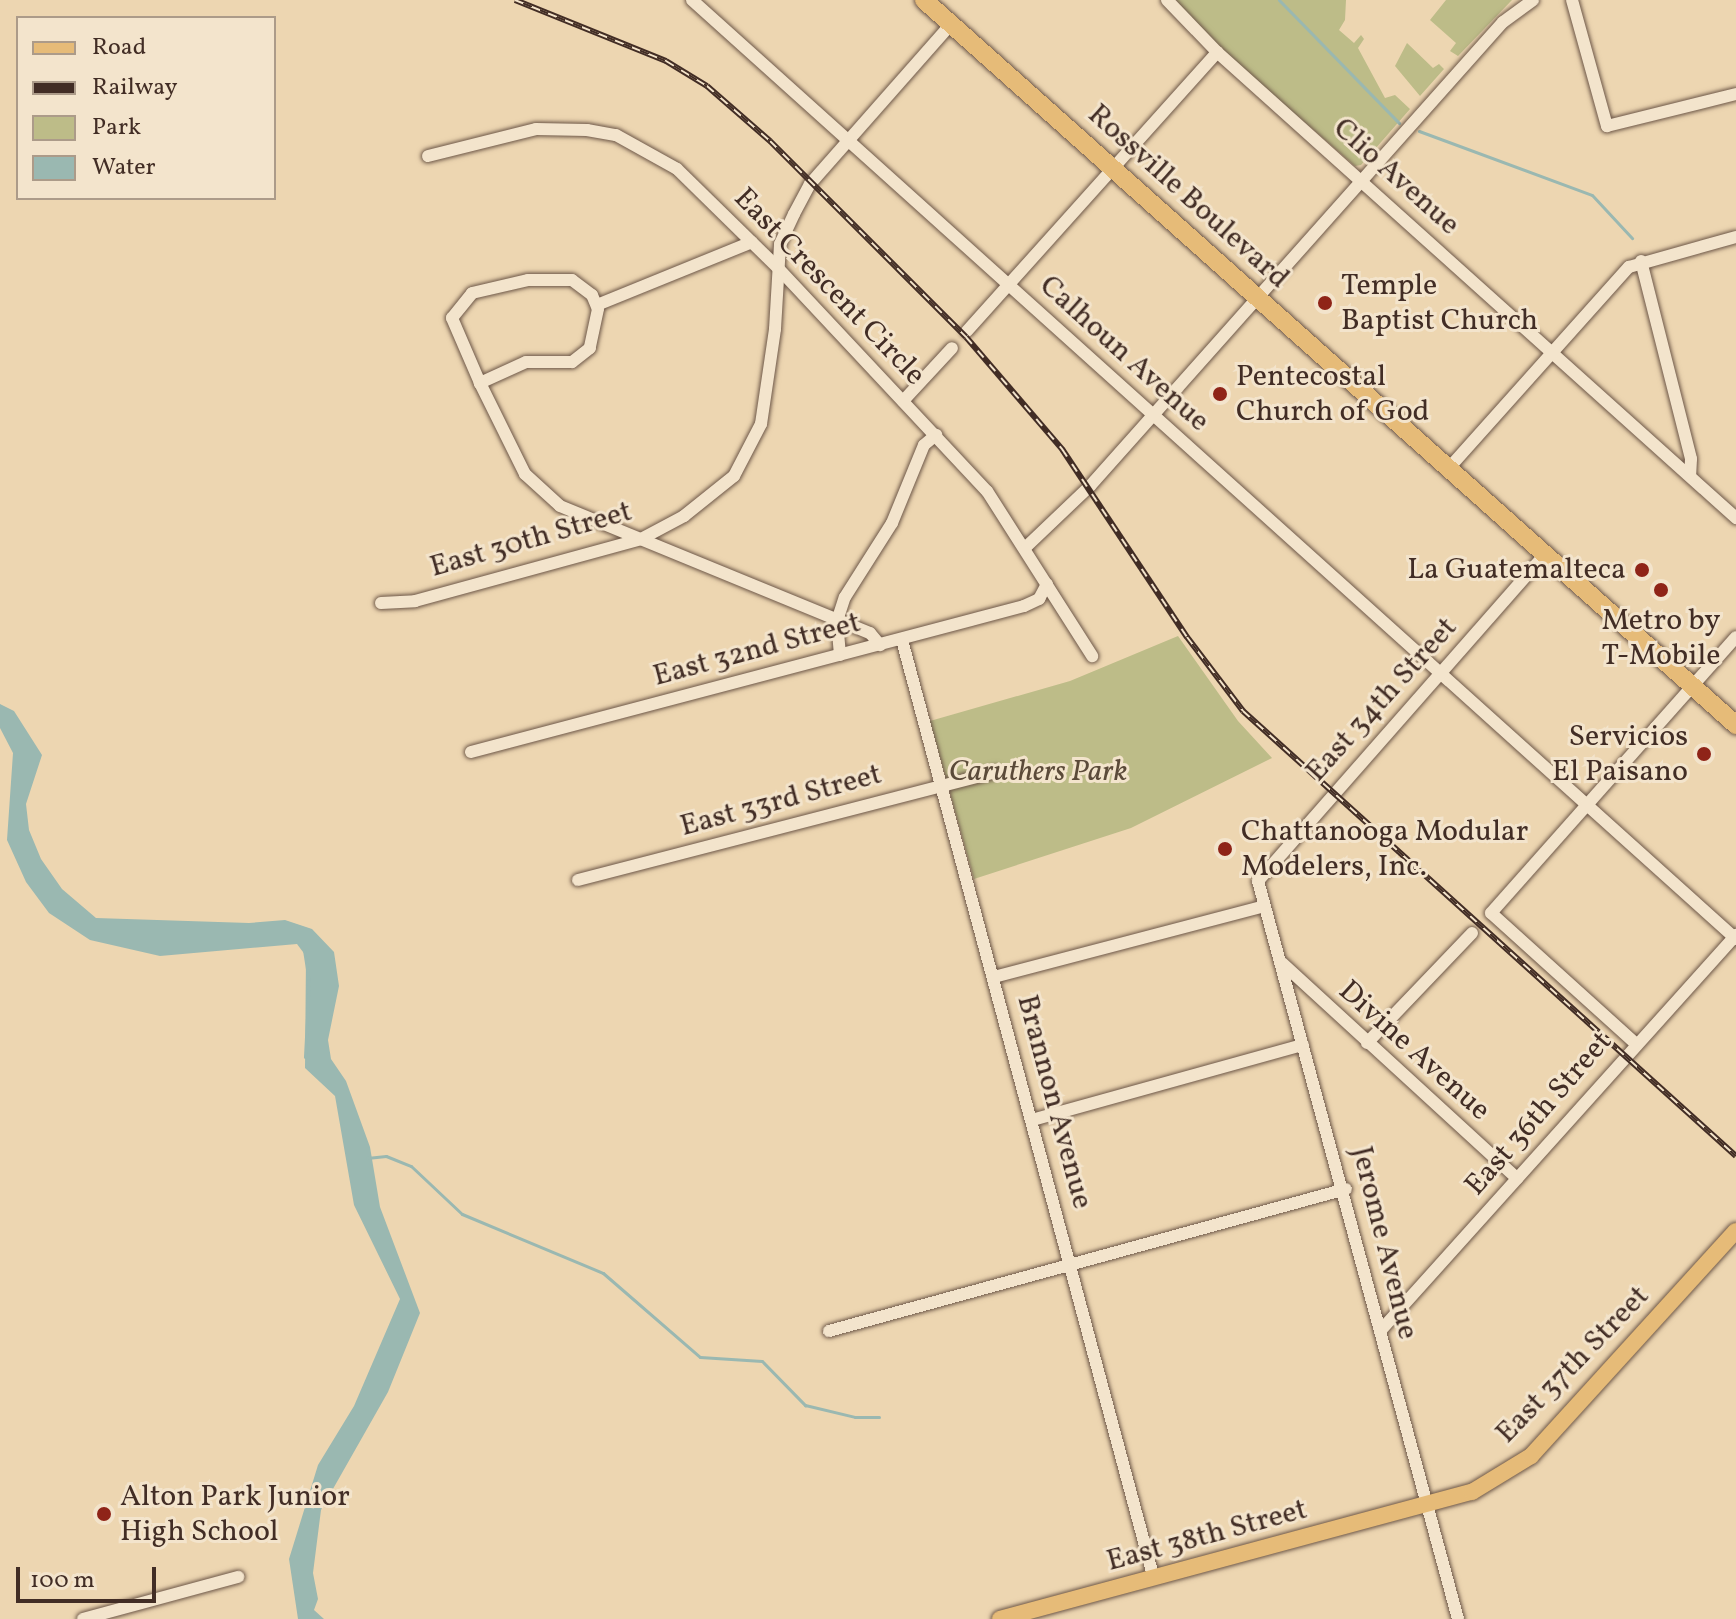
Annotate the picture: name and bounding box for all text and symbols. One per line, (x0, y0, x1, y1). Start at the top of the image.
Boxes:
legend (16, 16, 276, 200)
text: Road (92, 31, 146, 65)
text: Railway (92, 71, 178, 105)
street label: Rossville Boulevard (1080, 97, 1296, 297)
text: Park (92, 111, 141, 145)
street label: Clio Avenue (1325, 111, 1467, 243)
text: Water (92, 151, 156, 185)
street label: East Crescent Circle (726, 181, 932, 393)
street label: Calhoun Avenue (1032, 268, 1216, 440)
place label: Temple Baptist Church (1341, 268, 1538, 338)
marker: Temple Baptist Church (1316, 294, 1334, 312)
place label: Pentecostal Church of God (1236, 359, 1427, 430)
marker: Pentecostal Church of God (1211, 385, 1229, 403)
street label: East 30th Street (426, 494, 636, 586)
place label: La Guatemalteca (1407, 552, 1626, 588)
marker: La Guatemalteca (1633, 561, 1651, 579)
marker: Metro by T-Mobile (1652, 581, 1670, 599)
place label: Metro by T-Mobile (1602, 603, 1720, 674)
street label: East 32nd Street (649, 605, 865, 695)
street label: East 34th Street (1299, 610, 1465, 790)
place label: Servicios El Paisano (1552, 719, 1688, 790)
marker: Servicios El Paisano (1695, 745, 1713, 763)
park label: Caruthers Park (949, 754, 1127, 790)
street label: East 33rd Street (676, 757, 886, 845)
place label: Chattanooga Modular Modelers, Inc. (1241, 814, 1528, 884)
marker: Chattanooga Modular Modelers, Inc. (1216, 840, 1234, 858)
street label: Divine Avenue (1331, 973, 1497, 1129)
street label: Brannon Avenue (1008, 991, 1100, 1213)
street label: East 36th Street (1458, 1024, 1620, 1204)
street label: Jerome Avenue (1343, 1143, 1425, 1343)
street label: East 37th Street (1489, 1279, 1657, 1451)
place label: Alton Park Junior High School (120, 1479, 350, 1550)
street label: East 38th Street (1103, 1492, 1311, 1580)
marker: Alton Park Junior High School (95, 1505, 113, 1523)
scale bar (20, 1551, 160, 1601)
text: 100 m (30, 1564, 95, 1598)

